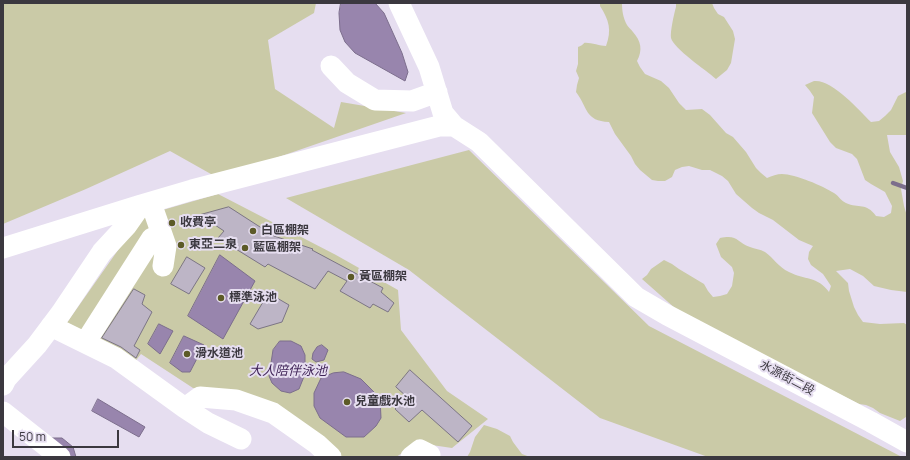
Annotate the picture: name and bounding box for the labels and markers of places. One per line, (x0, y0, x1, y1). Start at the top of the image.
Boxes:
place label: 收費亭 (180, 216, 216, 230)
marker: 收費亭 (167, 218, 177, 228)
place label: 白區棚架 (261, 224, 309, 238)
marker: 白區棚架 (248, 226, 258, 236)
place label: 東亞二泉 (189, 238, 237, 252)
marker: 東亞二泉 (176, 240, 186, 250)
place label: 藍區棚架 (253, 241, 301, 255)
marker: 藍區棚架 (240, 243, 250, 253)
place label: 黃區棚架 (359, 270, 407, 284)
marker: 黃區棚架 (346, 272, 356, 282)
place label: 標準泳池 (229, 291, 277, 305)
marker: 標準泳池 (216, 293, 226, 303)
place label: 滑水道池 (195, 347, 243, 361)
marker: 滑水道池 (182, 349, 192, 359)
place label: 兒童戲水池 (355, 395, 415, 409)
marker: 兒童戲水池 (342, 397, 352, 407)

